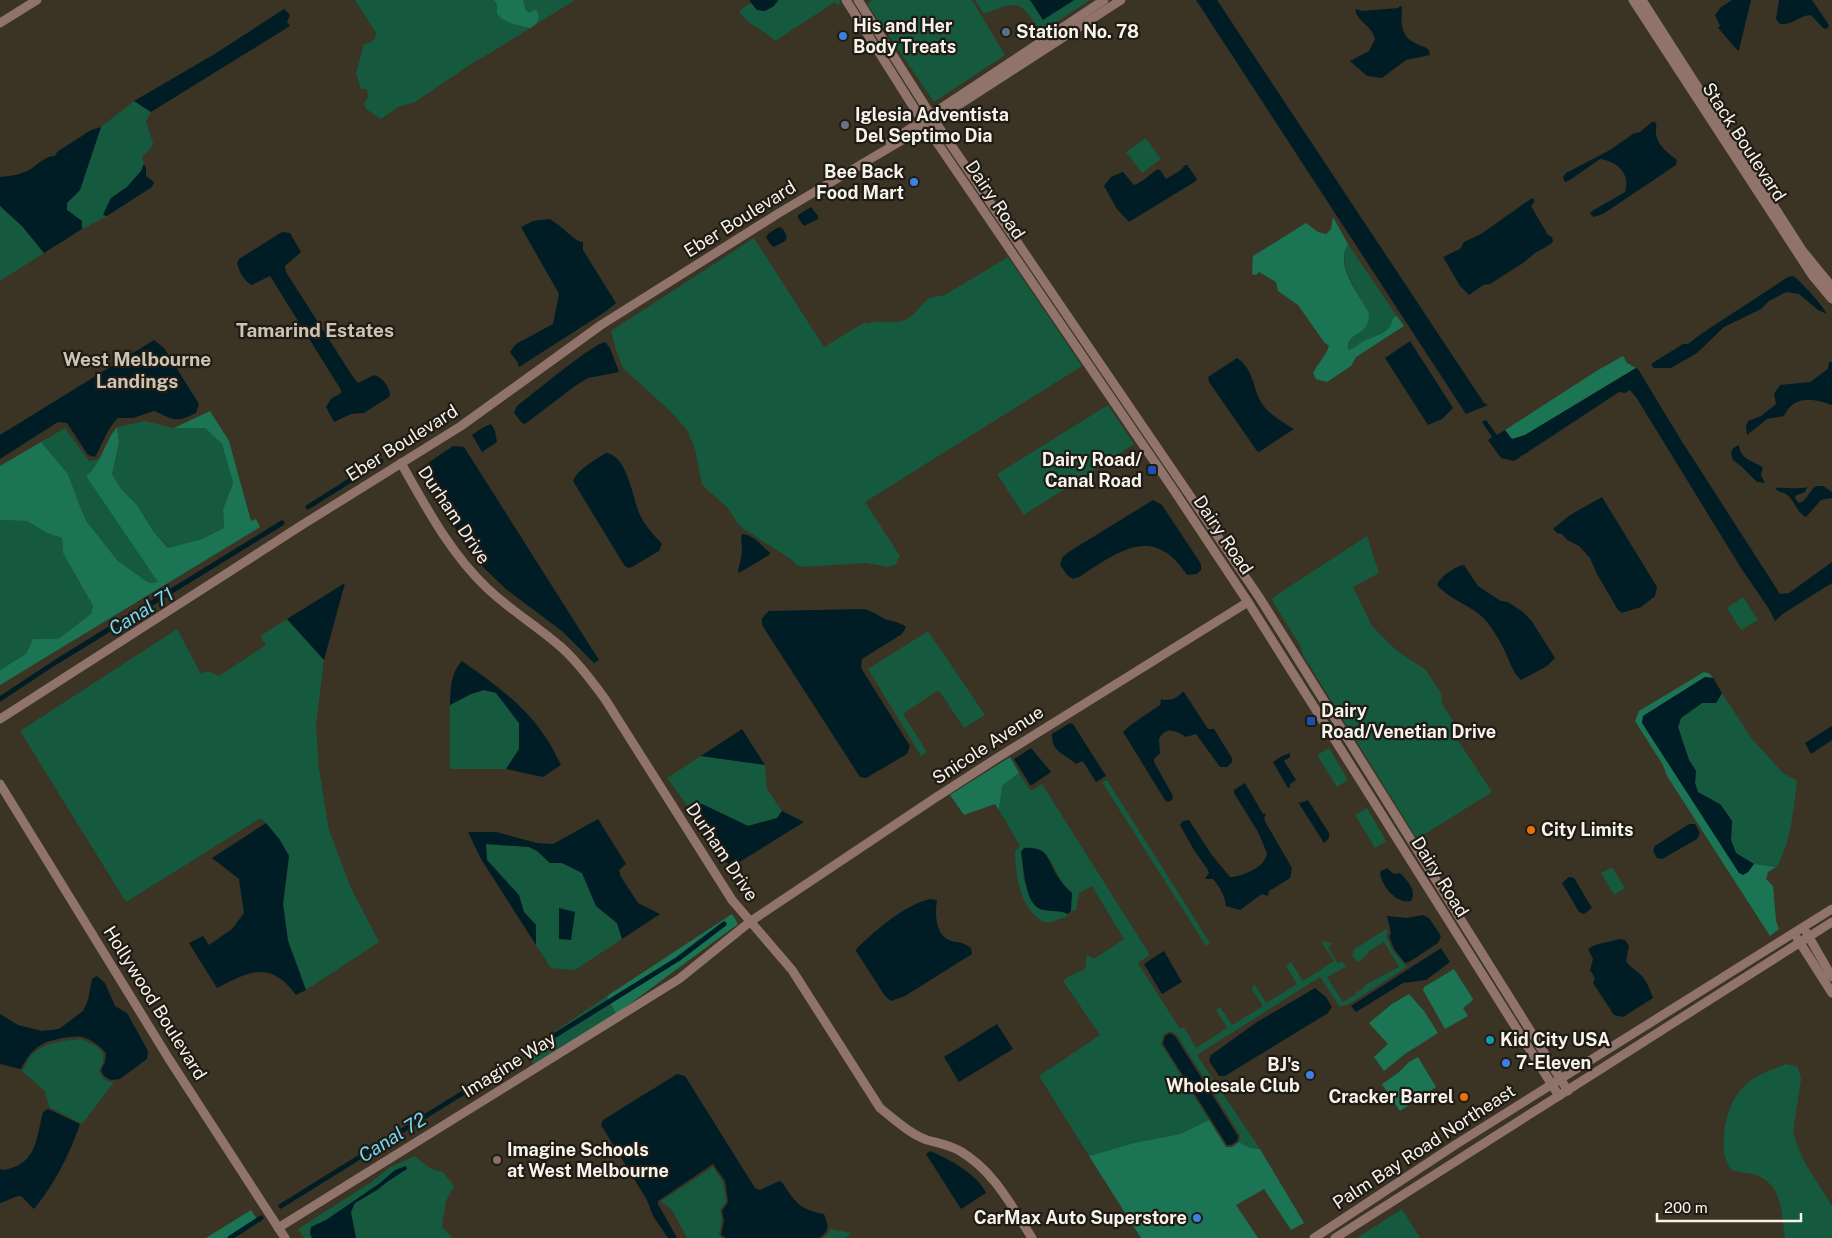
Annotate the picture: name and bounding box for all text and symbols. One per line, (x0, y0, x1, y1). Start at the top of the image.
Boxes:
place label: His and Her Body Treats (853, 15, 956, 57)
place label: Station No. 78 (1016, 21, 1139, 42)
marker: Station No. 78 (1000, 26, 1012, 38)
marker: His and Her Body Treats (837, 30, 849, 42)
street label: Stack Boulevard (1698, 79, 1791, 205)
place label: Iglesia Adventista Del Septimo Dia (855, 104, 1009, 146)
marker: Iglesia Adventista Del Septimo Dia (839, 119, 851, 131)
street label: Dairy Road (961, 156, 1030, 243)
place label: Bee Back Food Mart (816, 161, 905, 203)
street label: Eber Boulevard (680, 176, 799, 261)
marker: Bee Back Food Mart (908, 176, 920, 188)
district label: Tamarind Estates (236, 319, 394, 341)
district label: West Melbourne Landings (63, 348, 211, 392)
street label: Eber Boulevard (342, 400, 461, 485)
place label: Dairy Road/ Canal Road (1042, 449, 1142, 491)
street label: Durham Drive (414, 462, 495, 568)
marker: Dairy Road/ Canal Road (1146, 464, 1158, 476)
street label: Dairy Road (1189, 491, 1258, 578)
water label: Canal 71 (104, 582, 178, 640)
place label: Dairy Road/Venetian Drive (1321, 700, 1496, 742)
street label: Snicole Avenue (928, 701, 1047, 788)
marker: Dairy Road/Venetian Drive (1305, 715, 1317, 727)
street label: Durham Drive (682, 799, 763, 905)
place label: City Limits (1541, 819, 1633, 840)
marker: City Limits (1525, 824, 1537, 836)
street label: Dairy Road (1407, 833, 1473, 921)
street label: Hollywood Boulevard (99, 922, 211, 1084)
street label: Imagine Way (458, 1027, 560, 1102)
place label: Kid City USA (1500, 1029, 1610, 1050)
marker: Kid City USA (1484, 1034, 1496, 1046)
place label: 7-Eleven (1516, 1052, 1591, 1073)
place label: BJ's Wholesale Club (1166, 1054, 1300, 1096)
marker: 7-Eleven (1500, 1057, 1512, 1069)
marker: BJ's Wholesale Club (1304, 1069, 1316, 1081)
street label: Palm Bay Road Northeast (1329, 1080, 1519, 1213)
place label: Cracker Barrel (1328, 1086, 1454, 1107)
marker: Cracker Barrel (1458, 1091, 1470, 1103)
water label: Canal 72 (354, 1108, 430, 1166)
place label: Imagine Schools at West Melbourne (507, 1139, 669, 1181)
marker: Imagine Schools at West Melbourne (491, 1154, 503, 1166)
scale bar (1657, 1190, 1801, 1222)
text: 200 m (1664, 1199, 1708, 1216)
place label: CarMax Auto Superstore (974, 1207, 1187, 1228)
marker: CarMax Auto Superstore (1191, 1212, 1203, 1224)

